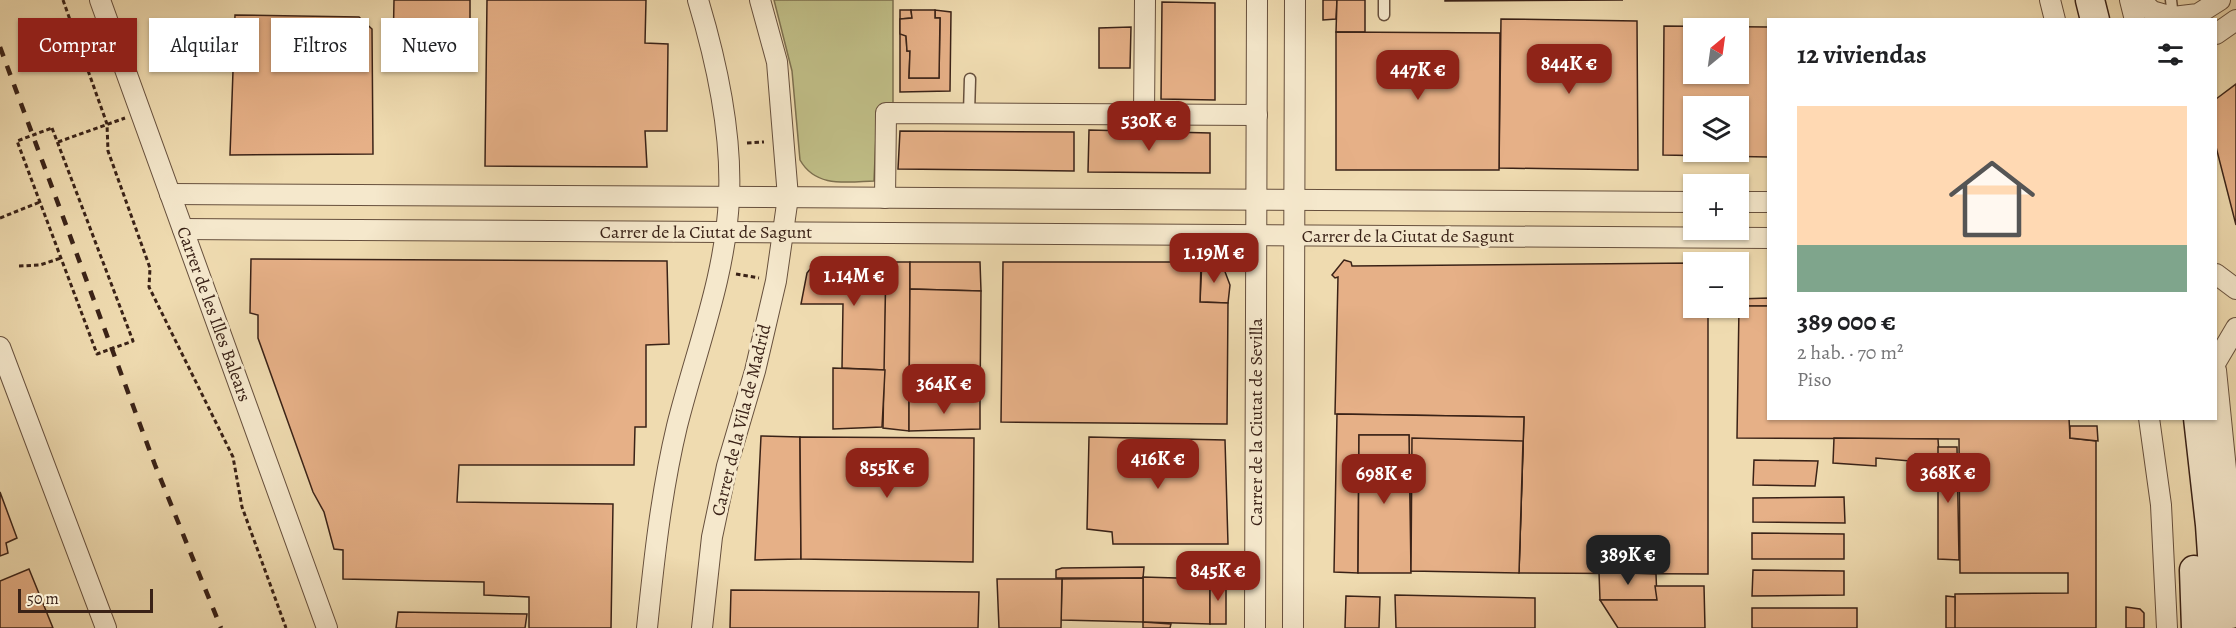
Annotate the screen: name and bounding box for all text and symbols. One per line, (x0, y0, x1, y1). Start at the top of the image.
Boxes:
chip: Comprar (18, 18, 137, 72)
chip: Alquilar (149, 18, 259, 72)
chip: Filtros (271, 18, 369, 72)
chip: Nuevo (381, 18, 478, 72)
north arrow (1683, 18, 1749, 84)
map controls (1683, 18, 1749, 318)
text: 12 viviendas (1797, 37, 1927, 72)
icon: filters (2154, 38, 2187, 71)
pin: 844K € (1520, 44, 1618, 95)
pin: 447K € (1369, 50, 1467, 101)
text: 844K € (1541, 50, 1597, 77)
text: 447K € (1390, 56, 1446, 83)
button: layers (1683, 96, 1749, 162)
pin: 530K € (1100, 101, 1198, 152)
text: 530K € (1121, 107, 1177, 134)
icon: home (1938, 145, 2046, 253)
button: + (1683, 174, 1749, 240)
street label: Carrer de la Ciutat de Sagunt (600, 220, 812, 244)
street label: Carrer de les Illes Balears (171, 223, 257, 405)
street label: Carrer de la Ciutat de Sagunt (1302, 224, 1514, 248)
pin: 1.19M € (1159, 233, 1269, 284)
text: 1.19M € (1184, 239, 1244, 266)
button: − (1683, 252, 1749, 318)
pin: 1.14M € (799, 256, 909, 307)
text: 1.14M € (824, 262, 885, 289)
text: 389 000 € (1797, 304, 1896, 339)
street label: Carrer de la Ciutat de Sevilla (1244, 318, 1268, 526)
street label: Carrer de la Vila de Madrid (706, 321, 777, 519)
text: 2 hab. · 70 m² (1797, 339, 1904, 366)
pin: 364K € (895, 364, 993, 415)
text: Piso (1797, 366, 1831, 393)
text: 364K € (916, 370, 972, 397)
pin: 416K € (1109, 439, 1207, 490)
text: 416K € (1131, 445, 1185, 472)
pin: 855K € (838, 448, 936, 499)
pin: 368K € (1899, 453, 1997, 504)
text: 855K € (860, 454, 914, 481)
pin: 698K € (1335, 454, 1433, 505)
text: 368K € (1920, 459, 1976, 486)
text: 698K € (1356, 460, 1412, 487)
pin: 389K € (1579, 535, 1677, 586)
text: 389K € (1600, 541, 1656, 568)
pin: 845K € (1169, 551, 1267, 602)
text: 845K € (1190, 557, 1246, 584)
scale bar (18, 586, 153, 614)
text: 50 m (27, 588, 59, 610)

